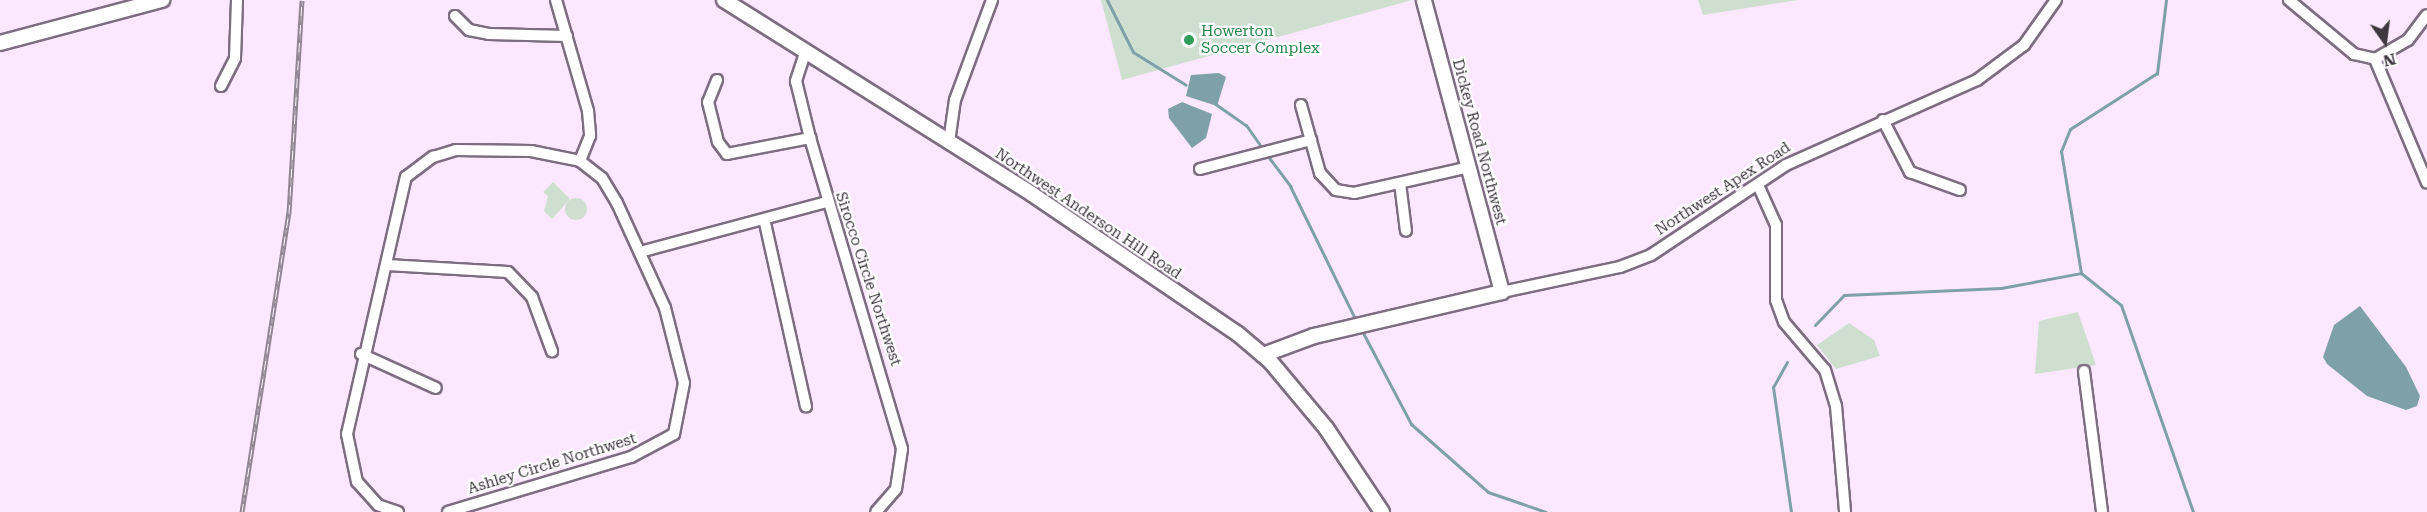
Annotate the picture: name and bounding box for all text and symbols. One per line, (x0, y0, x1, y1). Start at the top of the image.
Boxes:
north arrow (2355, 12, 2415, 72)
place label: Howerton Soccer Complex (1201, 22, 1320, 57)
marker: Howerton Soccer Complex (1182, 33, 1196, 47)
text: N (2381, 49, 2398, 71)
street label: Dickey Road Northwest (1448, 57, 1510, 227)
street label: Northwest Apex Road (1652, 139, 1794, 239)
street label: Northwest Anderson Hill Road (992, 145, 1184, 283)
street label: Sirocco Circle Northwest (831, 190, 905, 368)
street label: Ashley Circle Northwest (466, 430, 638, 498)

